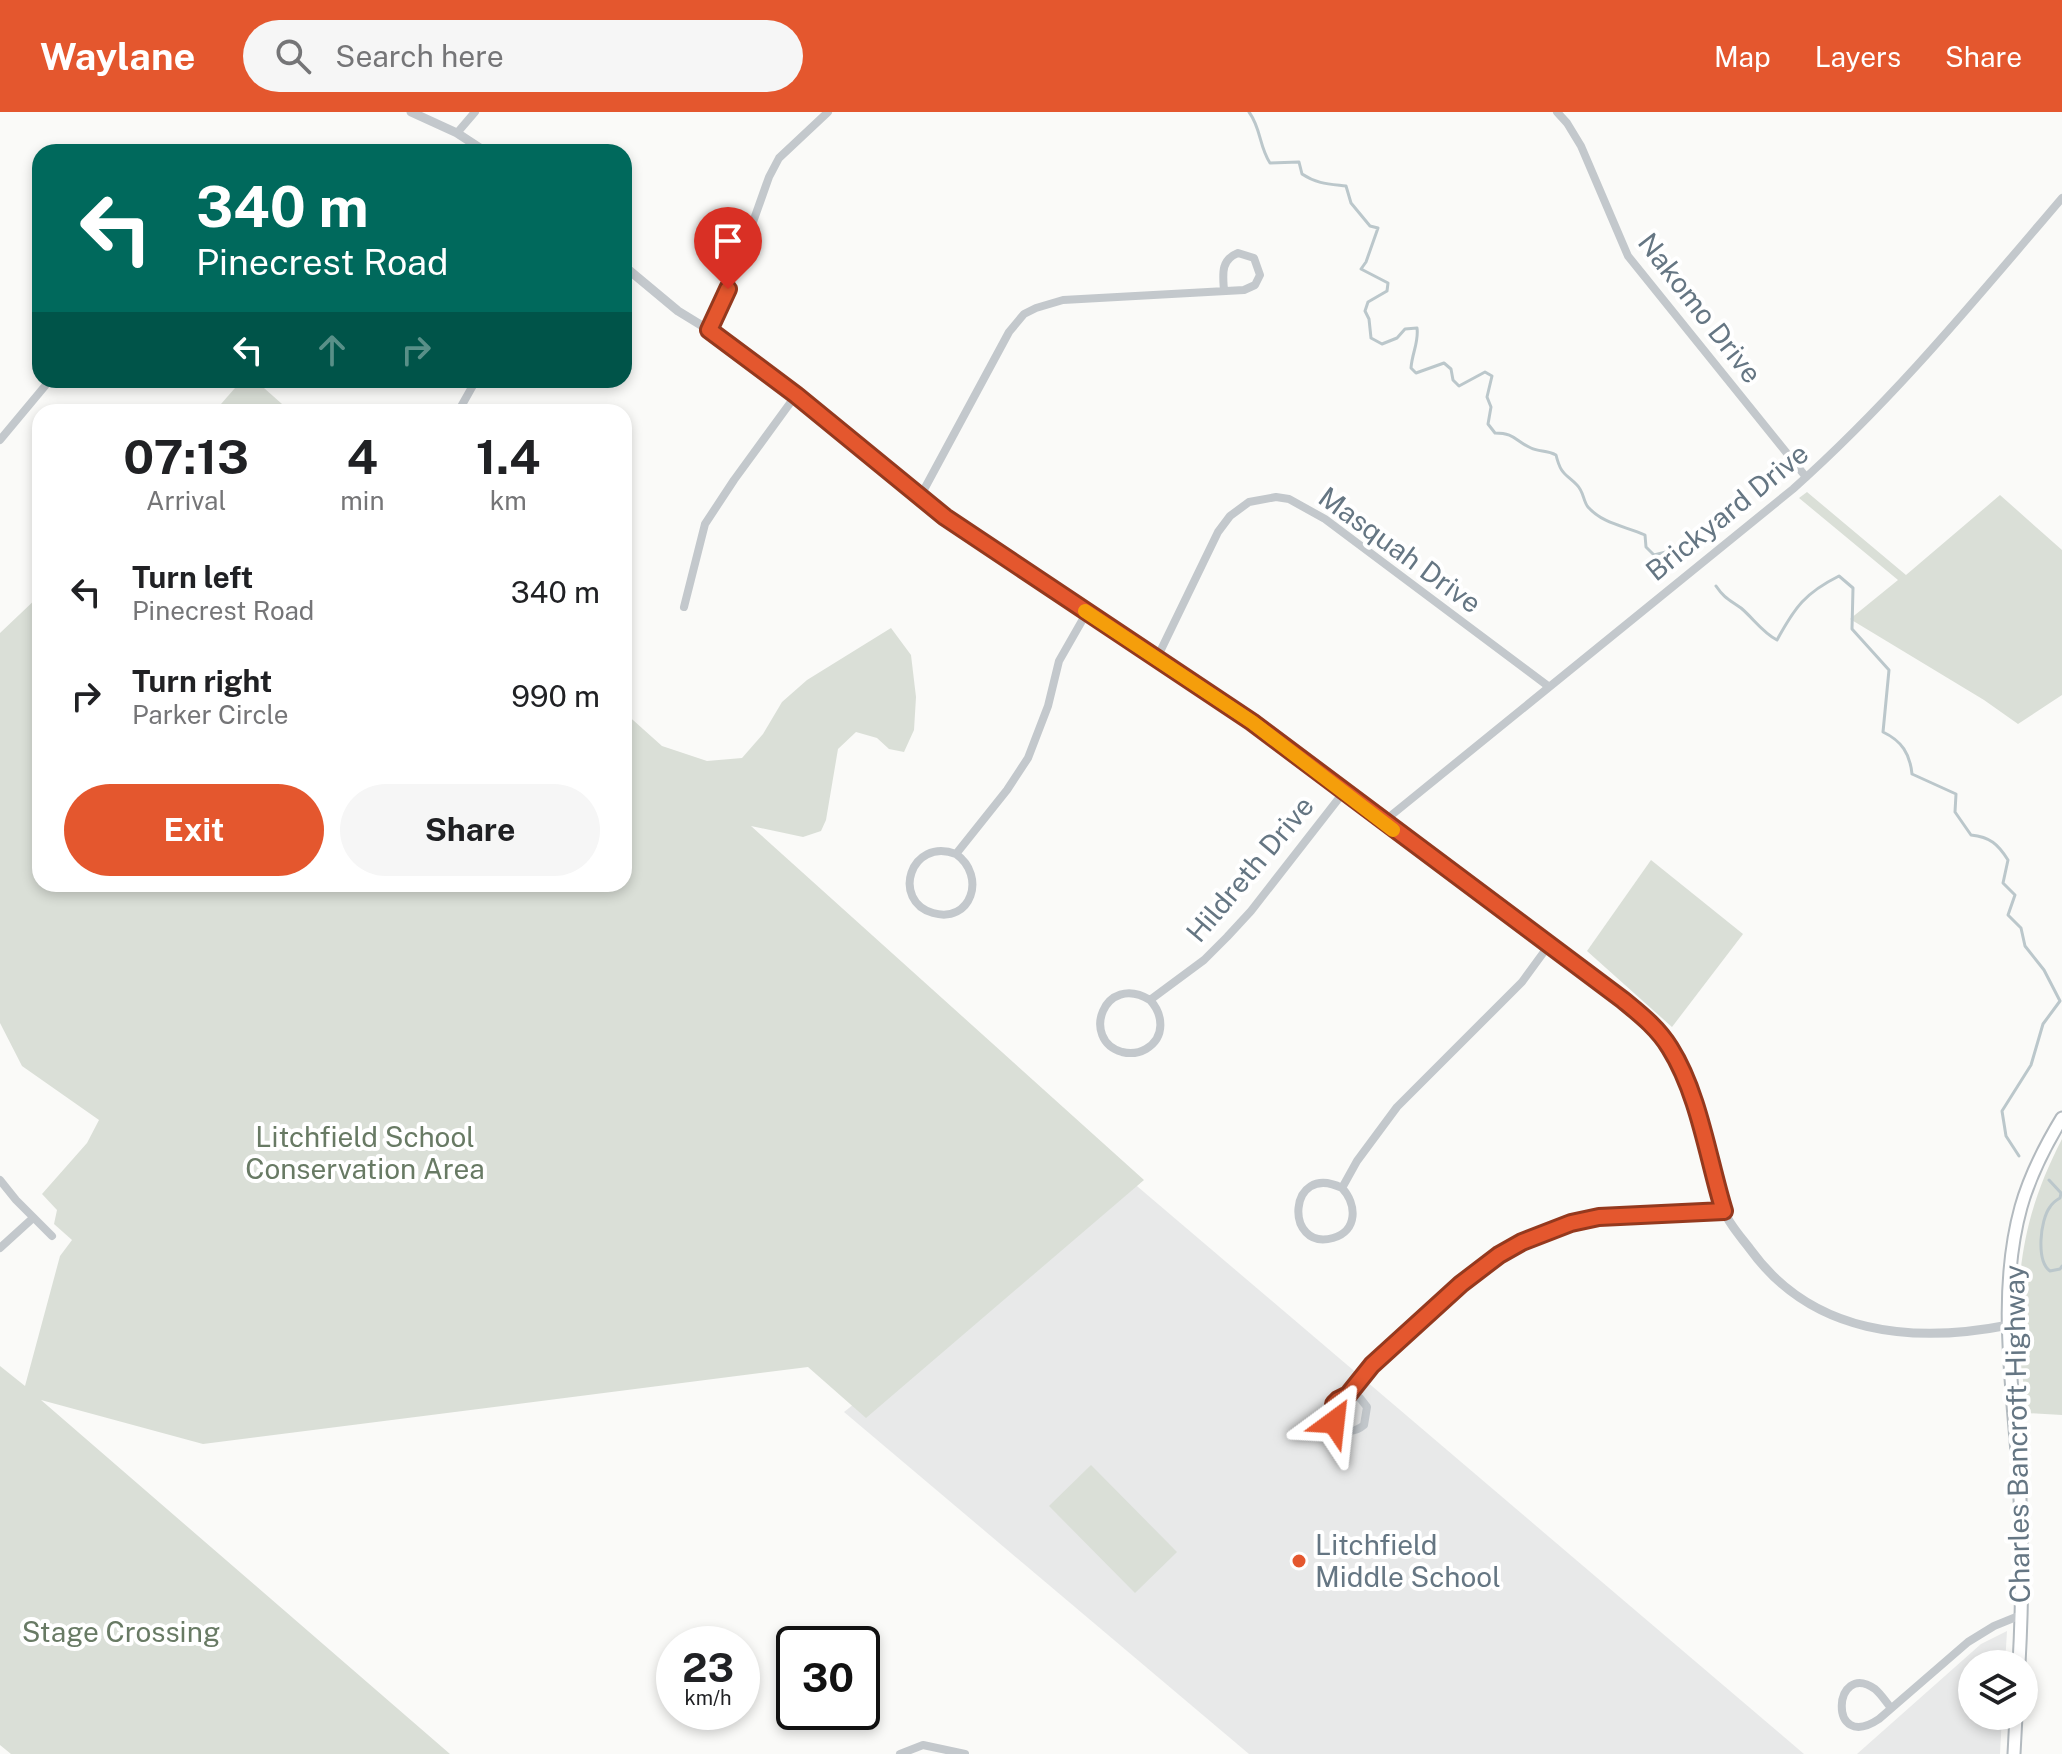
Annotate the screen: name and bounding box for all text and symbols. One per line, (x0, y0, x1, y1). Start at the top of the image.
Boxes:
search box (243, 20, 803, 92)
text: Waylane (40, 34, 195, 79)
icon: search (271, 34, 315, 78)
text: Search here (335, 38, 504, 74)
text: Map (1714, 40, 1771, 73)
text: Layers (1815, 40, 1901, 73)
text: Share (1945, 40, 2022, 73)
text: 340 m (196, 174, 369, 240)
icon: left (64, 176, 168, 280)
pin (694, 207, 762, 289)
icon: arrive (706, 219, 750, 263)
street label: Nakomo Drive (1632, 226, 1769, 389)
text: Pinecrest Road (196, 241, 448, 283)
icon: left (226, 328, 270, 372)
icon: ahead (310, 328, 354, 372)
icon: right (394, 328, 438, 372)
text: 07:13 (123, 428, 249, 485)
text: 4 (347, 428, 378, 485)
text: 1.4 (476, 428, 541, 485)
street label: Brickyard Drive (1639, 436, 1814, 587)
street label: Masquah Drive (1313, 480, 1488, 620)
text: Arrival (146, 485, 226, 516)
text: min (340, 485, 384, 516)
text: km (490, 485, 527, 516)
text: Turn left (132, 559, 253, 595)
icon: left (64, 570, 108, 614)
text: 340 m (511, 574, 600, 610)
text: Pinecrest Road (132, 595, 314, 626)
text: Turn right (132, 663, 272, 699)
icon: right (64, 674, 108, 718)
text: 990 m (511, 678, 600, 714)
text: Parker Circle (132, 699, 288, 730)
button: Exit (64, 784, 324, 876)
button: Share (340, 784, 600, 876)
street label: Hildreth Drive (1179, 789, 1320, 948)
park label: Litchfield School Conservation Area (245, 1120, 485, 1185)
street label: Charles Bancroft Highway (1997, 1264, 2036, 1604)
position arrow (1292, 1380, 1376, 1464)
place label: Litchfield Middle School (1315, 1528, 1501, 1593)
marker: Litchfield Middle School (1290, 1552, 1308, 1570)
park label: Stage Crossing (22, 1615, 220, 1648)
speed limit sign: 30 (776, 1626, 880, 1730)
text: 23 (682, 1644, 734, 1691)
map controls (1958, 1650, 2038, 1730)
button: layers (1958, 1650, 2038, 1730)
text: km/h (684, 1686, 732, 1710)

